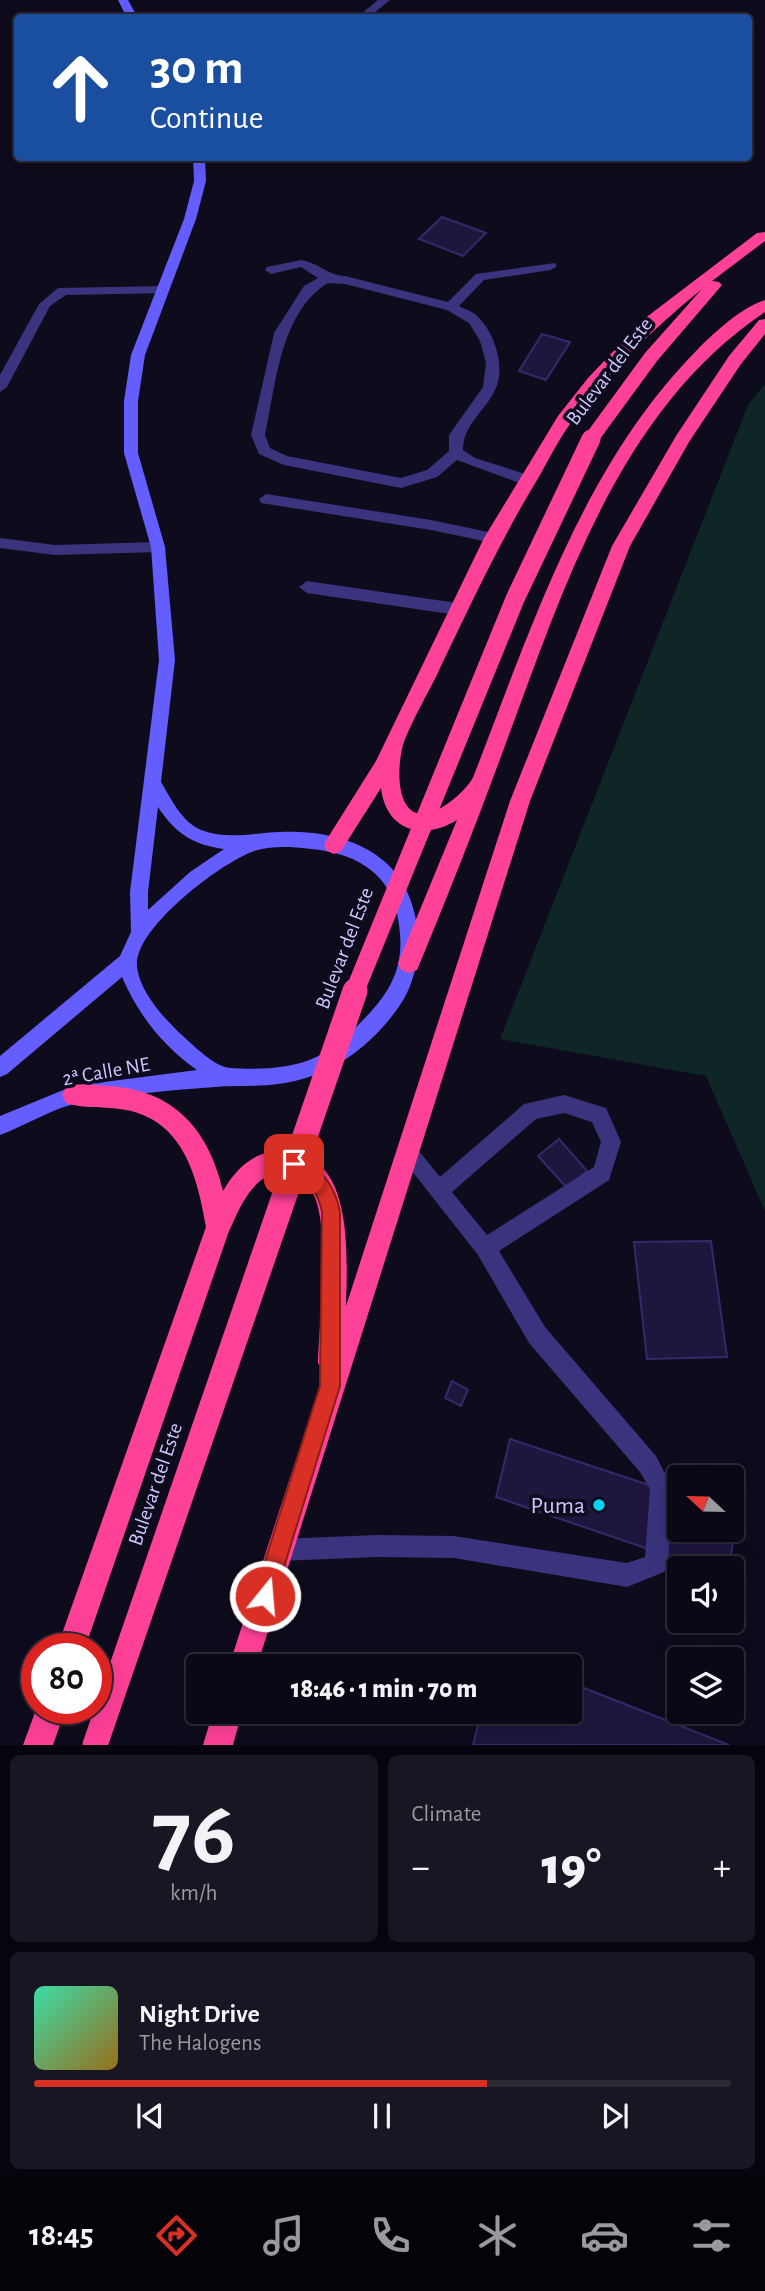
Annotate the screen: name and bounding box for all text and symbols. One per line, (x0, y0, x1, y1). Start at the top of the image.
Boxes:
icon: ahead (35, 42, 126, 133)
text: 30 m (150, 44, 244, 93)
text: Continue (150, 102, 263, 134)
street label: Bulevar del Este (562, 314, 656, 429)
street label: Bulevar del Este (312, 885, 377, 1012)
street label: 2ª Calle NE (61, 1053, 151, 1090)
pin (264, 1134, 324, 1194)
icon: arrive (275, 1145, 313, 1183)
street label: Bulevar del Este (125, 1420, 186, 1548)
north arrow (667, 1465, 744, 1542)
map controls (667, 1465, 744, 1724)
place label: Puma (531, 1494, 585, 1518)
marker: Puma (591, 1497, 607, 1513)
button: sound (667, 1556, 744, 1633)
position arrow (228, 1559, 302, 1633)
speed limit sign: 80 (21, 1633, 112, 1724)
button: layers (667, 1647, 744, 1724)
text: 18:46 · 1 min · 70 m (291, 1676, 477, 1702)
text: 76 (152, 1789, 235, 1880)
text: Climate (412, 1803, 481, 1826)
text: 19° (541, 1841, 601, 1893)
text: − (412, 1849, 430, 1887)
text: + (713, 1849, 731, 1887)
text: km/h (170, 1882, 217, 1905)
text: Night Drive (139, 2001, 260, 2027)
text: The Halogens (139, 2032, 261, 2055)
icon: previous (131, 2097, 169, 2135)
icon: pause (363, 2097, 401, 2135)
icon: next (596, 2097, 634, 2135)
icon: directions (152, 2211, 201, 2260)
icon: music (259, 2211, 308, 2260)
icon: phone (366, 2211, 415, 2260)
icon: climate (473, 2211, 522, 2260)
icon: car (580, 2211, 629, 2260)
icon: filters (687, 2211, 736, 2260)
text: 18:45 (29, 2219, 94, 2251)

